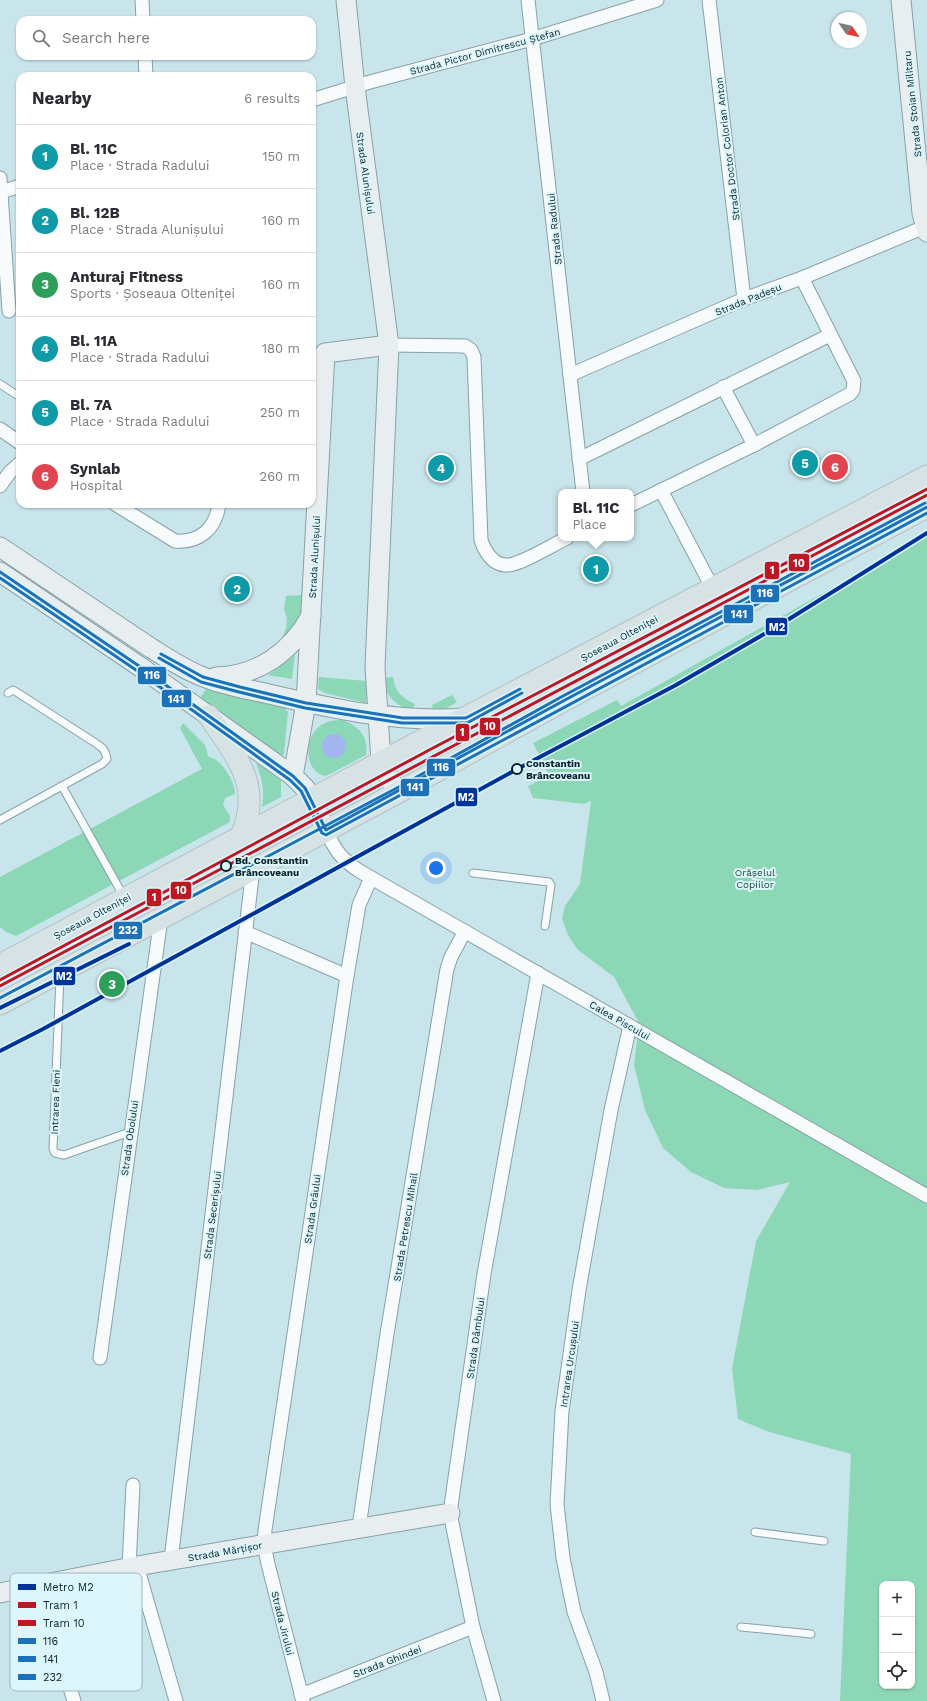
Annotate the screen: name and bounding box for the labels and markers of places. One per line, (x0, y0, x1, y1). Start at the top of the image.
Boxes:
pin: 5 (792, 448, 818, 478)
pin: 6 (822, 452, 848, 482)
pin: 4 (428, 453, 454, 483)
pin: 1 (583, 554, 609, 584)
pin: 2 (224, 574, 250, 604)
place label: Constantin Brâncoveanu (526, 758, 590, 781)
marker: Constantin Brâncoveanu (511, 763, 523, 775)
place label: Bd. Constantin Brâncoveanu (235, 855, 308, 878)
marker: Bd. Constantin Brâncoveanu (220, 860, 232, 872)
pin: 3 (99, 969, 125, 999)

